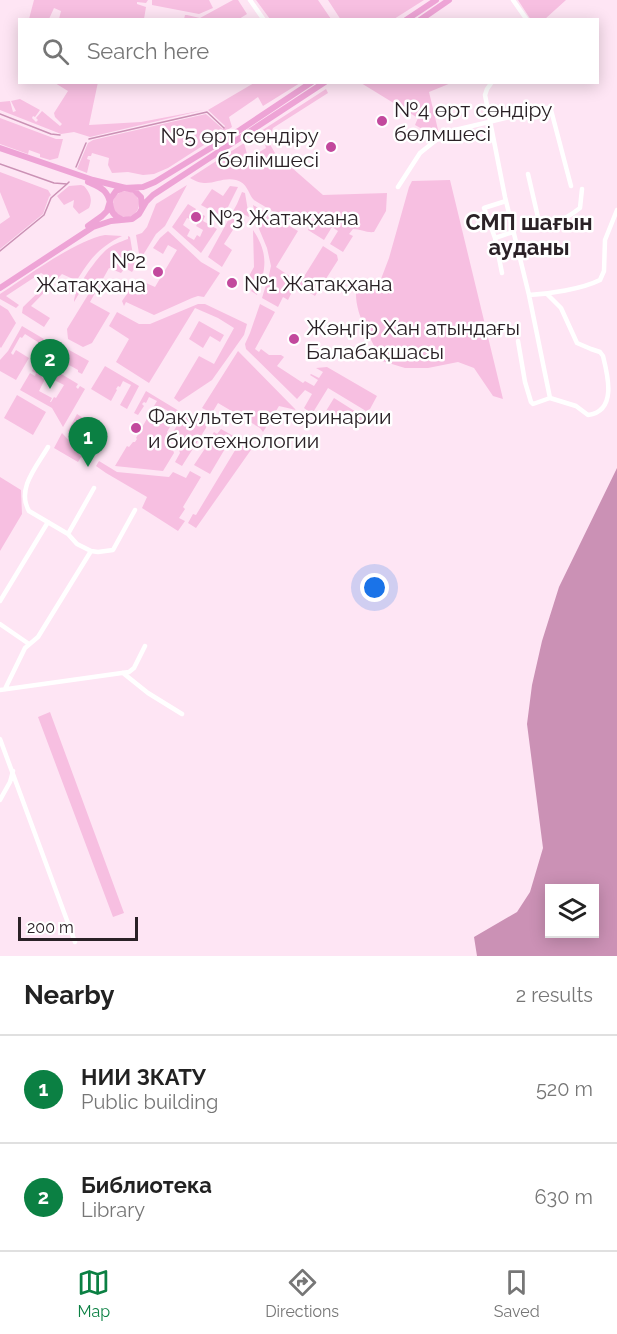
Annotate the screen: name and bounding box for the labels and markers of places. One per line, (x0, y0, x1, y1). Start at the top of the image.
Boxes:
place label: №4 өрт сөндіру бөлмшесі (394, 97, 552, 146)
marker: №4 өрт сөндіру бөлмшесі (375, 114, 389, 128)
place label: №5 өрт сөндіру бөлімшесі (161, 123, 319, 172)
marker: №5 өрт сөндіру бөлімшесі (324, 140, 338, 154)
place label: №3 Жатақхана (208, 205, 359, 230)
marker: №3 Жатақхана (189, 210, 203, 224)
place label: №2 Жатақхана (36, 248, 146, 297)
marker: №2 Жатақхана (151, 265, 165, 279)
place label: №1 Жатақхана (244, 271, 393, 296)
marker: №1 Жатақхана (225, 276, 239, 290)
place label: Жәңгір Хан атындағы Балабақшасы (306, 315, 520, 364)
marker: Жәңгір Хан атындағы Балабақшасы (287, 332, 301, 346)
pin: 2 (31, 340, 70, 389)
place label: Факультет ветеринарии и биотехнологии (148, 404, 392, 453)
pin: 1 (68, 418, 107, 467)
marker: Факультет ветеринарии и биотехнологии (129, 421, 143, 435)

